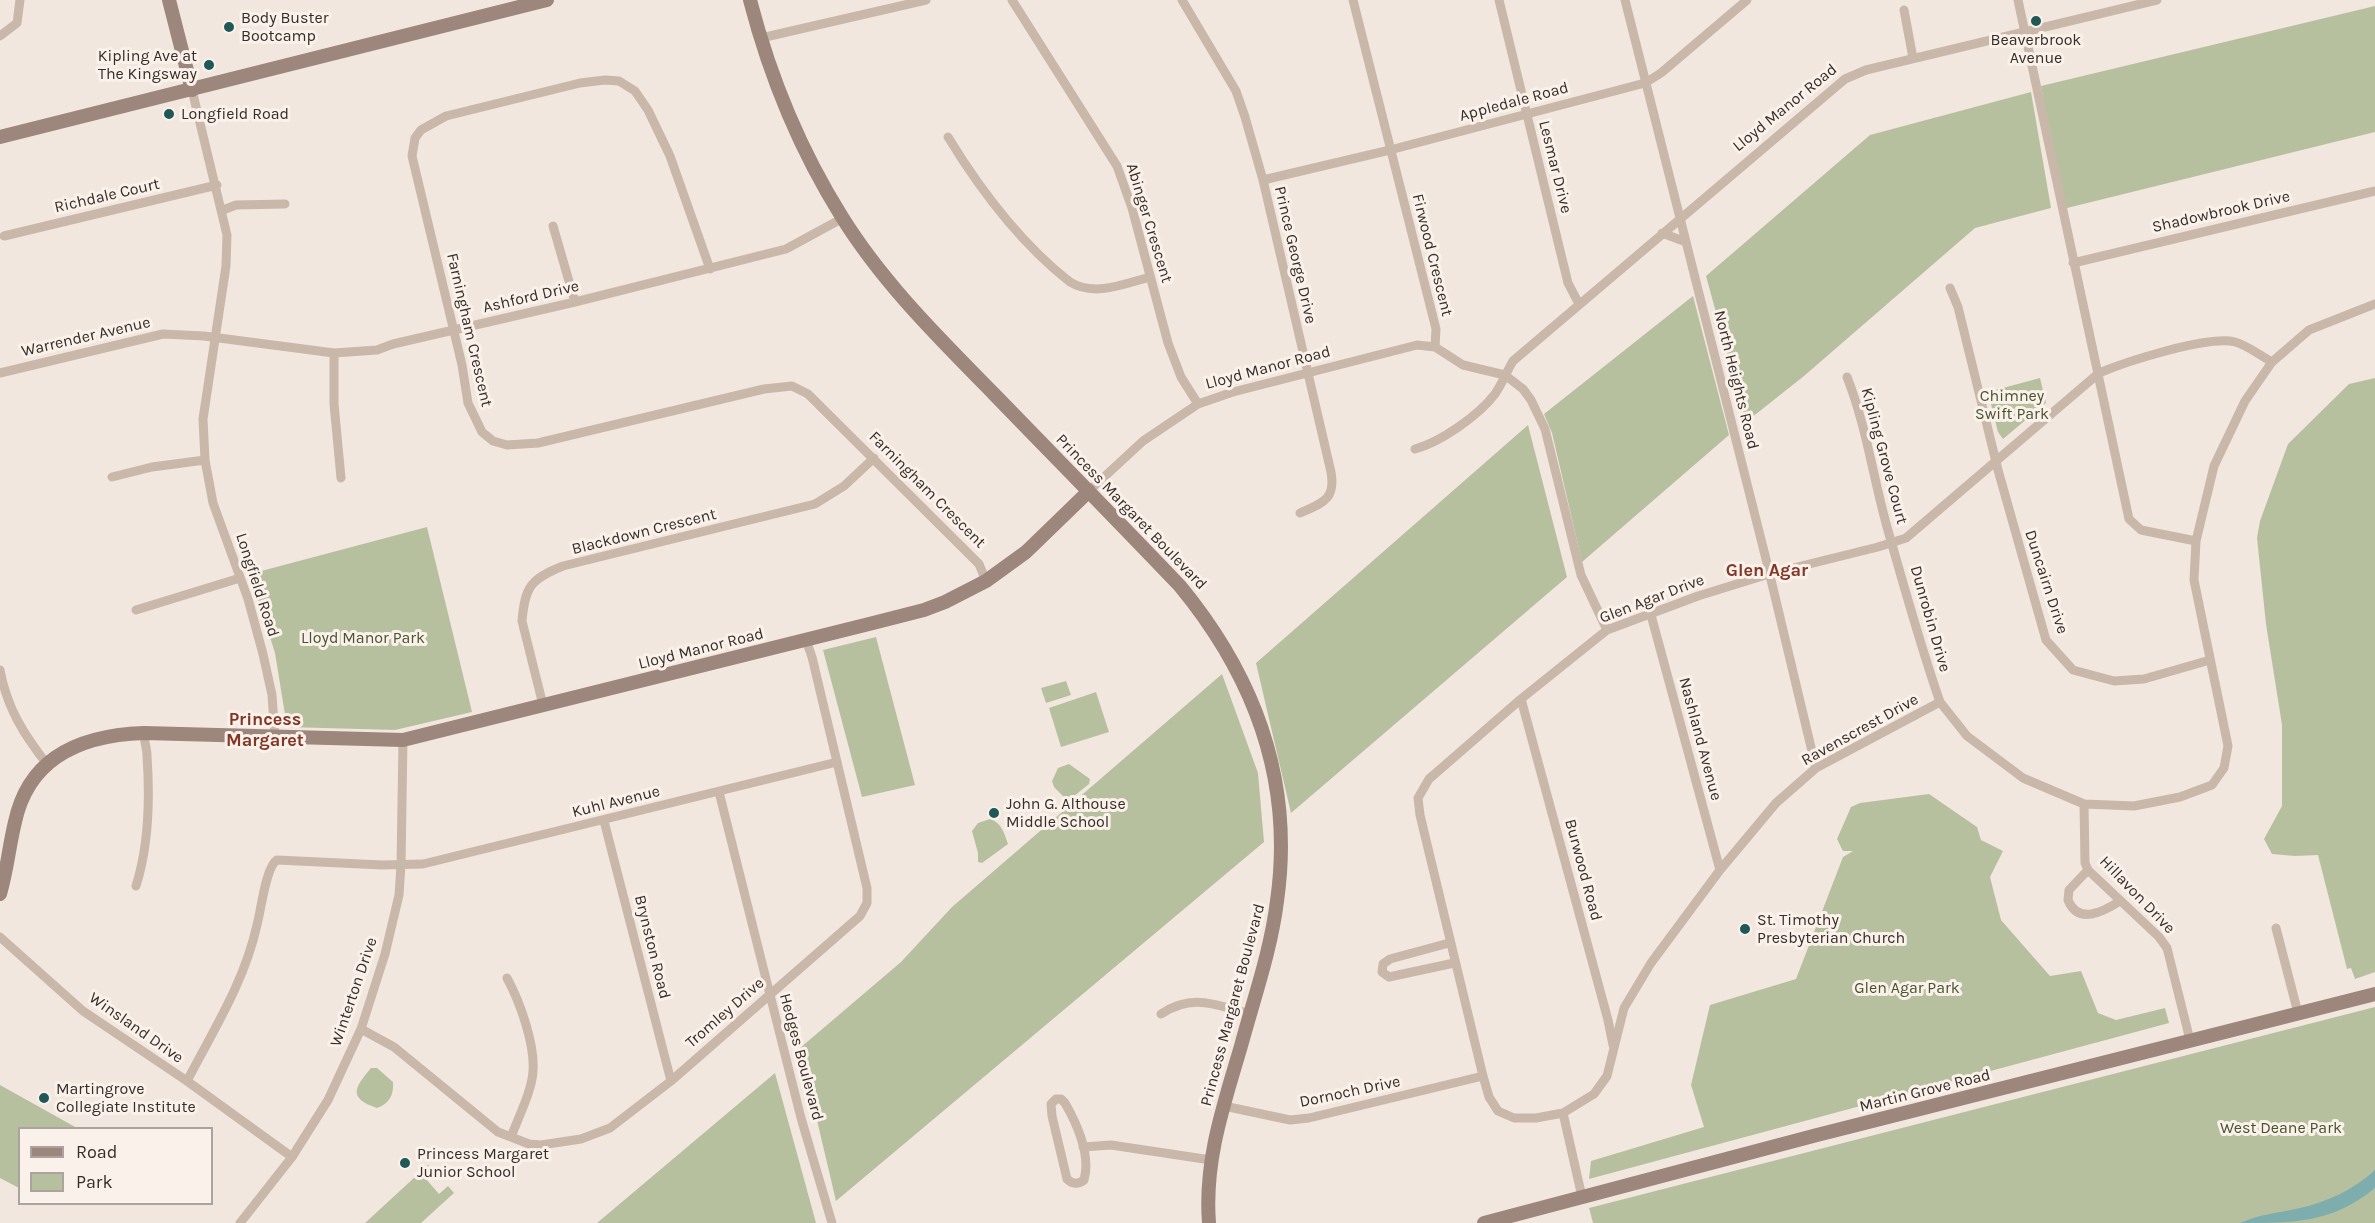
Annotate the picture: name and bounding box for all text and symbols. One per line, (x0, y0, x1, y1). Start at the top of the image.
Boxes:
place label: Body Buster Bootcamp (241, 8, 328, 46)
marker: Beaverbrook Avenue (2029, 14, 2043, 28)
marker: Body Buster Bootcamp (222, 20, 236, 34)
place label: Beaverbrook Avenue (1991, 30, 2081, 68)
place label: Kipling Ave at The Kingsway (98, 46, 197, 84)
marker: Kipling Ave at The Kingsway (202, 58, 216, 72)
street label: Lloyd Manor Road (1729, 60, 1841, 156)
street label: Appledale Road (1457, 78, 1571, 126)
place label: Longfield Road (181, 104, 289, 124)
marker: Longfield Road (162, 107, 176, 121)
street label: Lesmar Drive (1534, 119, 1576, 215)
street label: Abinger Crescent (1122, 161, 1176, 285)
street label: Richdale Court (53, 175, 161, 217)
street label: Prince George Drive (1270, 184, 1320, 326)
street label: Shadowbrook Drive (2150, 187, 2292, 237)
street label: Firwood Crescent (1407, 192, 1457, 318)
street label: Farningham Crescent (442, 251, 496, 409)
street label: Ashford Drive (481, 277, 581, 317)
street label: North Heights Road (1709, 309, 1763, 451)
street label: Warrender Avenue (20, 313, 152, 361)
street label: Lloyd Manor Road (1203, 342, 1333, 394)
street label: Kipling Grove Court (1857, 386, 1911, 526)
park label: Chimney Swift Park (1975, 386, 2049, 424)
street label: Farningham Crescent (865, 428, 989, 552)
street label: Princess Margaret Boulevard (1052, 430, 1210, 594)
street label: Blackdown Crescent (570, 505, 718, 559)
street label: Duncairn Drive (2020, 528, 2072, 636)
street label: Longfield Road (231, 531, 283, 639)
district label: Glen Agar (1726, 560, 1808, 582)
street label: Dunrobin Drive (1906, 564, 1954, 674)
street label: Glen Agar Drive (1597, 570, 1707, 628)
street label: Lloyd Manor Road (636, 624, 766, 674)
park label: Lloyd Manor Park (301, 628, 425, 648)
street label: Nashland Avenue (1674, 675, 1726, 803)
street label: Ravenscrest Drive (1798, 690, 1922, 770)
district label: Princess Margaret (226, 709, 304, 752)
street label: Kuhl Avenue (570, 782, 662, 822)
place label: John G. Althouse Middle School (1006, 794, 1126, 832)
marker: John G. Althouse Middle School (987, 806, 1001, 820)
street label: Burwood Road (1560, 817, 1606, 923)
street label: Hillavon Drive (2095, 852, 2179, 938)
street label: Brynston Road (630, 893, 674, 1001)
street label: Princess Margaret Boulevard (1197, 902, 1269, 1108)
place label: St. Timothy Presbyterian Church (1757, 910, 1905, 948)
marker: St. Timothy Presbyterian Church (1738, 922, 1752, 936)
street label: Winterton Drive (326, 935, 382, 1049)
street label: Tromley Drive (682, 974, 768, 1052)
park label: Glen Agar Park (1854, 978, 1960, 998)
street label: Winsland Drive (85, 988, 187, 1068)
street label: Hedges Boulevard (775, 991, 827, 1123)
street label: Martin Grove Road (1858, 1065, 1992, 1117)
street label: Dornoch Drive (1298, 1072, 1402, 1112)
place label: Martingrove Collegiate Institute (56, 1079, 196, 1117)
marker: Martingrove Collegiate Institute (37, 1091, 51, 1105)
park label: West Deane Park (2220, 1118, 2342, 1138)
legend (18, 1127, 213, 1205)
text: Road (76, 1141, 117, 1163)
place label: Princess Margaret Junior School (417, 1144, 549, 1182)
marker: Princess Margaret Junior School (398, 1156, 412, 1170)
text: Park (76, 1171, 113, 1193)

